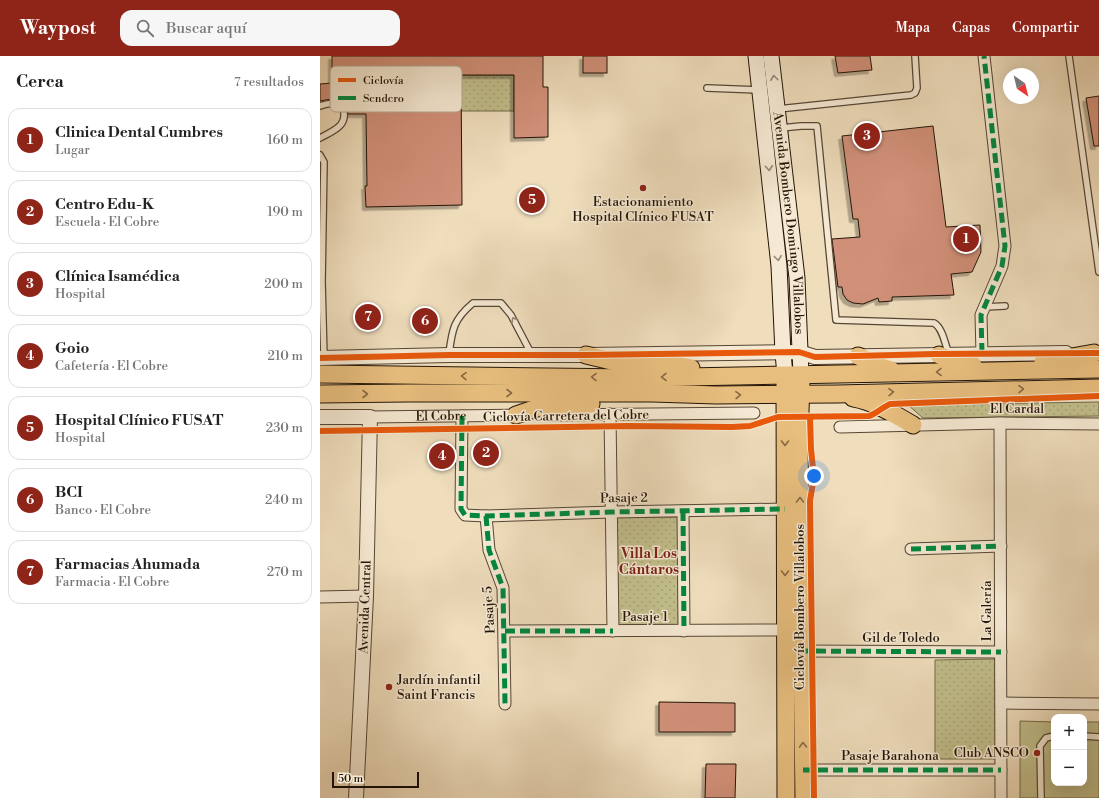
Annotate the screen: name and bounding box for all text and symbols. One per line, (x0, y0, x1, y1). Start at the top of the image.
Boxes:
search box (120, 10, 400, 46)
text: Waypost (20, 16, 96, 40)
icon: search (134, 17, 156, 39)
text: Buscar aquí (166, 19, 247, 38)
text: Mapa (895, 19, 930, 37)
text: Capas (952, 19, 990, 37)
text: Compartir (1012, 19, 1079, 37)
legend (330, 66, 462, 112)
north arrow (1003, 68, 1039, 104)
text: Cerca (16, 71, 64, 93)
text: 7 resultados (234, 74, 304, 90)
text: Ciclovía (363, 74, 404, 88)
one-way arrow (769, 75, 778, 81)
text: Sendero (363, 92, 404, 106)
street label: Avenida Bombero Domingo Villalobos (769, 110, 807, 335)
pin: 3 (854, 121, 880, 151)
text: Clinica Dental Cumbres (55, 123, 223, 142)
text: 1 (27, 132, 33, 148)
text: 160 m (267, 132, 303, 148)
text: Lugar (55, 142, 90, 158)
one-way arrow (764, 165, 773, 171)
marker: Estacionamiento Hospital Clínico FUSAT (638, 183, 648, 193)
pin: 5 (519, 185, 545, 215)
place label: Estacionamiento Hospital Clínico FUSAT (572, 194, 714, 225)
text: Centro Edu-K (55, 195, 154, 214)
text: 2 (26, 204, 34, 220)
text: 190 m (267, 204, 303, 220)
text: Escuela · El Cobre (55, 214, 159, 230)
pin: 1 (953, 224, 979, 254)
one-way arrow (773, 255, 782, 261)
text: Clínica Isamédica (55, 267, 180, 286)
text: 3 (26, 276, 34, 292)
text: 200 m (264, 276, 303, 292)
text: Hospital (55, 286, 105, 302)
pin: 7 (355, 302, 381, 332)
pin: 6 (412, 306, 438, 336)
one-way arrow (511, 317, 519, 324)
text: Goio (55, 339, 89, 358)
text: 4 (26, 348, 34, 364)
text: 210 m (268, 348, 303, 364)
text: Cafetería · El Cobre (55, 358, 168, 374)
one-way arrow (936, 368, 942, 376)
one-way arrow (461, 372, 467, 380)
one-way arrow (591, 373, 597, 382)
one-way arrow (661, 373, 667, 382)
one-way arrow (1018, 385, 1024, 393)
one-way arrow (888, 388, 894, 397)
one-way arrow (506, 389, 512, 397)
one-way arrow (362, 390, 368, 398)
one-way arrow (735, 390, 741, 399)
street label: El Cardal (990, 401, 1044, 417)
street label: Ciclovía Carretera del Cobre (483, 407, 650, 425)
street label: El Cobre (415, 408, 467, 424)
text: Hospital Clínico FUSAT (55, 411, 223, 430)
text: 5 (26, 420, 34, 436)
text: 230 m (266, 420, 303, 436)
text: Hospital (55, 430, 105, 446)
pin: 2 (473, 438, 499, 468)
one-way arrow (781, 440, 789, 446)
pin: 4 (429, 441, 455, 471)
your location (804, 466, 824, 486)
text: BCI (55, 483, 83, 502)
street label: Pasaje 2 (600, 490, 648, 506)
text: 6 (26, 492, 34, 508)
text: 240 m (265, 492, 303, 508)
one-way arrow (796, 497, 804, 503)
text: Banco · El Cobre (55, 502, 151, 518)
street label: Ciclovía Bombero Villalobos (792, 523, 808, 690)
district label: Villa Los Cántaros (619, 545, 679, 579)
text: Farmacias Ahumada (55, 555, 200, 574)
street label: Avenida Central (355, 560, 375, 655)
text: 7 (26, 564, 34, 580)
text: 270 m (267, 564, 303, 580)
one-way arrow (781, 570, 789, 576)
text: Farmacia · El Cobre (55, 574, 169, 590)
street label: La Galería (979, 580, 995, 642)
street label: Pasaje 5 (479, 586, 499, 634)
street label: Pasaje 1 (622, 609, 668, 625)
street label: Gil de Toledo (862, 630, 940, 646)
place label: Jardín infantil Saint Francis (396, 672, 481, 703)
marker: Jardín infantil Saint Francis (384, 682, 394, 692)
map controls (1051, 714, 1087, 786)
button: + (1051, 714, 1087, 750)
one-way arrow (799, 742, 807, 748)
place label: Club ANSCO (954, 745, 1029, 761)
street label: Pasaje Barahona (841, 748, 939, 764)
marker: Club ANSCO (1032, 748, 1042, 758)
button: − (1051, 750, 1087, 786)
scale bar (332, 770, 419, 789)
text: 50 m (338, 772, 363, 786)

